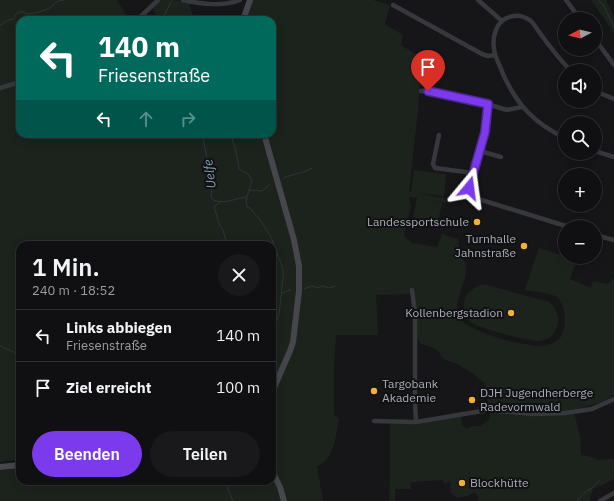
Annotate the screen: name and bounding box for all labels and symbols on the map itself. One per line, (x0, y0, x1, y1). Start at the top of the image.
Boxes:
north arrow (558, 12, 602, 56)
pin (411, 50, 445, 91)
water label: Uelfe (199, 158, 220, 189)
position arrow (448, 167, 490, 209)
place label: Landessportschule (367, 214, 469, 229)
marker: Landessportschule (472, 217, 482, 227)
place label: Turnhalle Jahnstraße (455, 231, 516, 260)
marker: Turnhalle Jahnstraße (519, 241, 529, 251)
place label: Kollenbergstadion (405, 305, 503, 320)
marker: Kollenbergstadion (506, 308, 516, 318)
place label: Targobank Akademie (382, 376, 439, 405)
place label: DJH Jugendherberge Radevormwald (480, 385, 594, 414)
marker: Targobank Akademie (369, 386, 379, 396)
marker: DJH Jugendherberge Radevormwald (467, 395, 477, 405)
place label: Blockhütte (470, 475, 529, 490)
marker: Blockhütte (457, 478, 467, 488)

